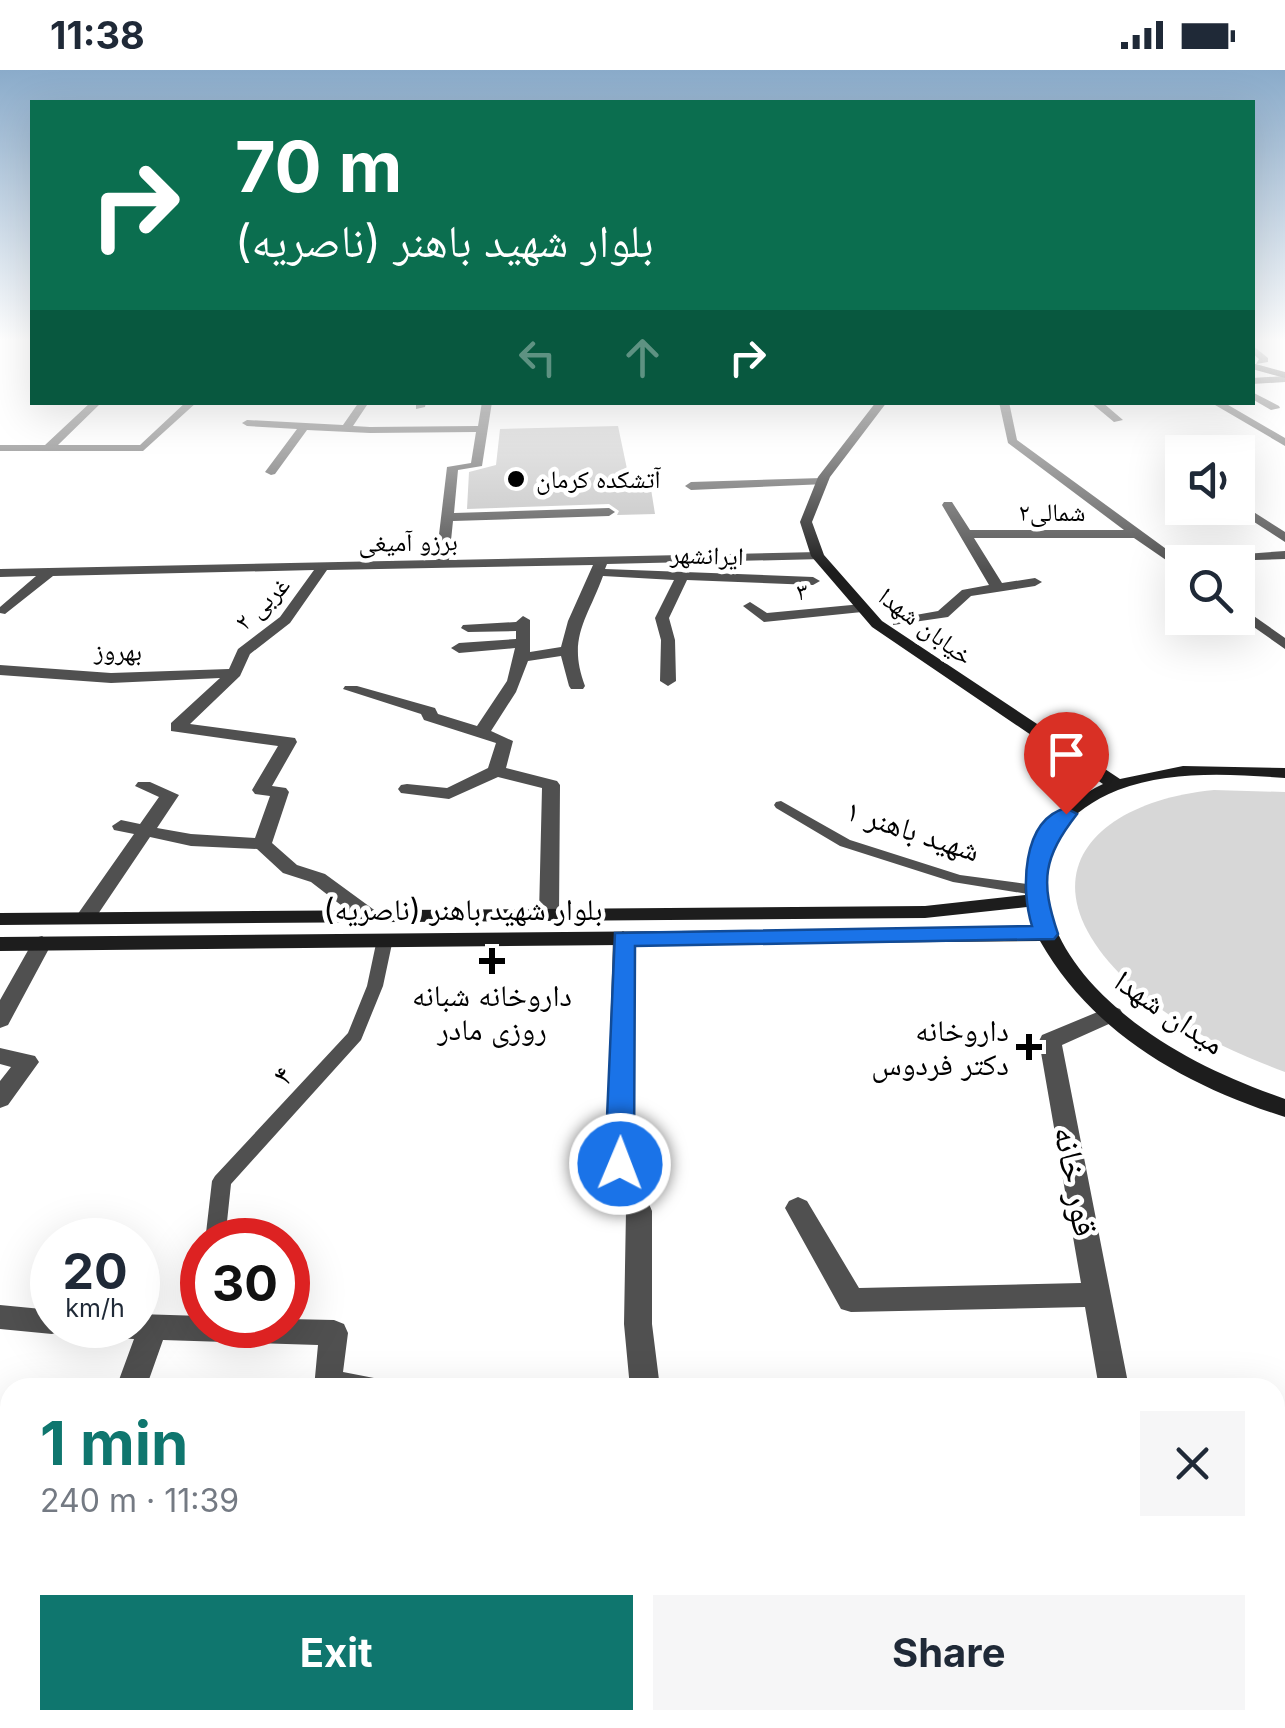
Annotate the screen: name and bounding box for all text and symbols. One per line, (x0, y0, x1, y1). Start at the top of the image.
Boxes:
text: 11:38 (50, 12, 145, 58)
text: 70 m (235, 124, 402, 209)
icon: right (70, 140, 200, 270)
text: بلوار شهید باهنر (ناصریه) (235, 213, 654, 268)
icon: left (510, 330, 565, 385)
icon: ahead (615, 330, 670, 385)
icon: right (720, 330, 775, 385)
map controls (1165, 435, 1255, 635)
button: sound (1165, 435, 1255, 525)
place label: آتشکده کرمان (536, 464, 661, 495)
marker: آتشکده کرمان (505, 468, 527, 490)
street label: شمالی۲ (1019, 497, 1085, 528)
street label: برزو آمیغی (358, 526, 458, 559)
street label: ایرانشهر (669, 539, 744, 571)
button: search (1165, 545, 1255, 635)
street label: ۲ غربی (228, 570, 297, 637)
street label: ۳ (795, 576, 809, 606)
street label: خیابان شهدا (872, 581, 979, 672)
street label: بهروز (93, 636, 142, 666)
pin (1024, 712, 1109, 815)
icon: arrive (1039, 727, 1094, 782)
street label: شهید باهنر ۱ (842, 791, 984, 869)
street label: بلوار شهید باهنر (ناصریه) (323, 891, 603, 927)
marker: داروخانه شبانه روزی مادر (481, 950, 503, 972)
street label: میدان شهدا (1108, 962, 1232, 1063)
place label: داروخانه شبانه روزی مادر (412, 977, 572, 1048)
place label: داروخانه دکتر فردوس (871, 1012, 1009, 1083)
marker: داروخانه دکتر فردوس (1018, 1036, 1040, 1058)
street label: ۴ (264, 1058, 300, 1092)
position arrow (568, 1112, 672, 1216)
street label: قور خانه (1046, 1123, 1108, 1239)
speed limit sign: 30 (180, 1218, 310, 1348)
text: 20 (62, 1241, 128, 1301)
text: km/h (65, 1293, 125, 1323)
text: 1 min (40, 1407, 188, 1479)
button: close (1140, 1411, 1245, 1516)
text: 240 m · 11:39 (40, 1481, 239, 1520)
button: Exit (40, 1595, 633, 1710)
button: Share (653, 1595, 1245, 1710)

